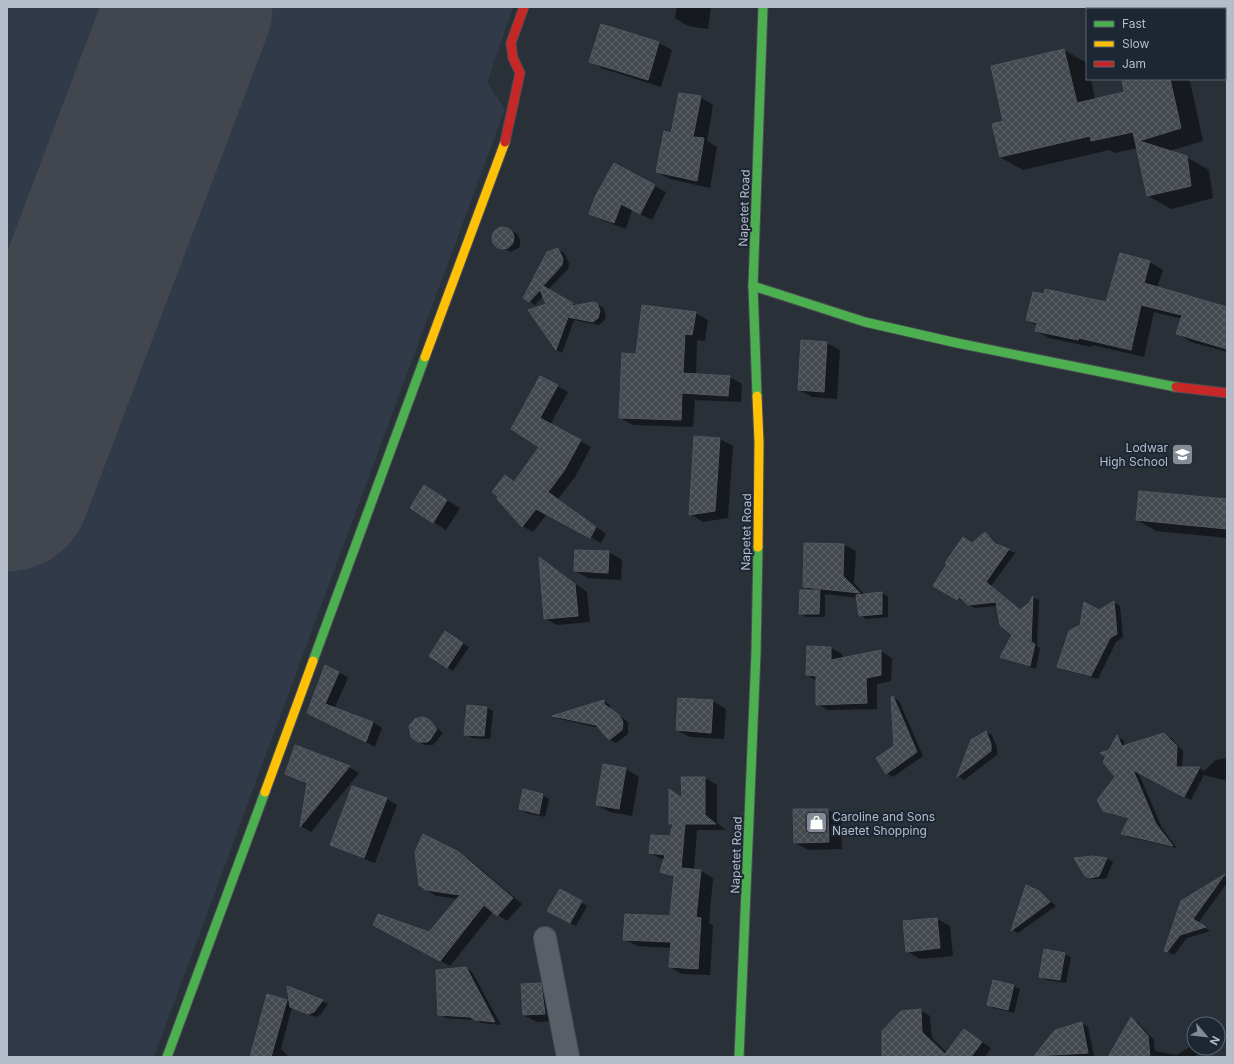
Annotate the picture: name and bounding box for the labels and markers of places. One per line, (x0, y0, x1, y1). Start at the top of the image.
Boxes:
place label: Lodwar High School (1099, 440, 1168, 469)
school or university icon: Lodwar High School (1170, 441, 1196, 467)
place label: Caroline and Sons Naetet Shopping (832, 809, 935, 838)
shop icon: Caroline and Sons Naetet Shopping (803, 810, 829, 836)

